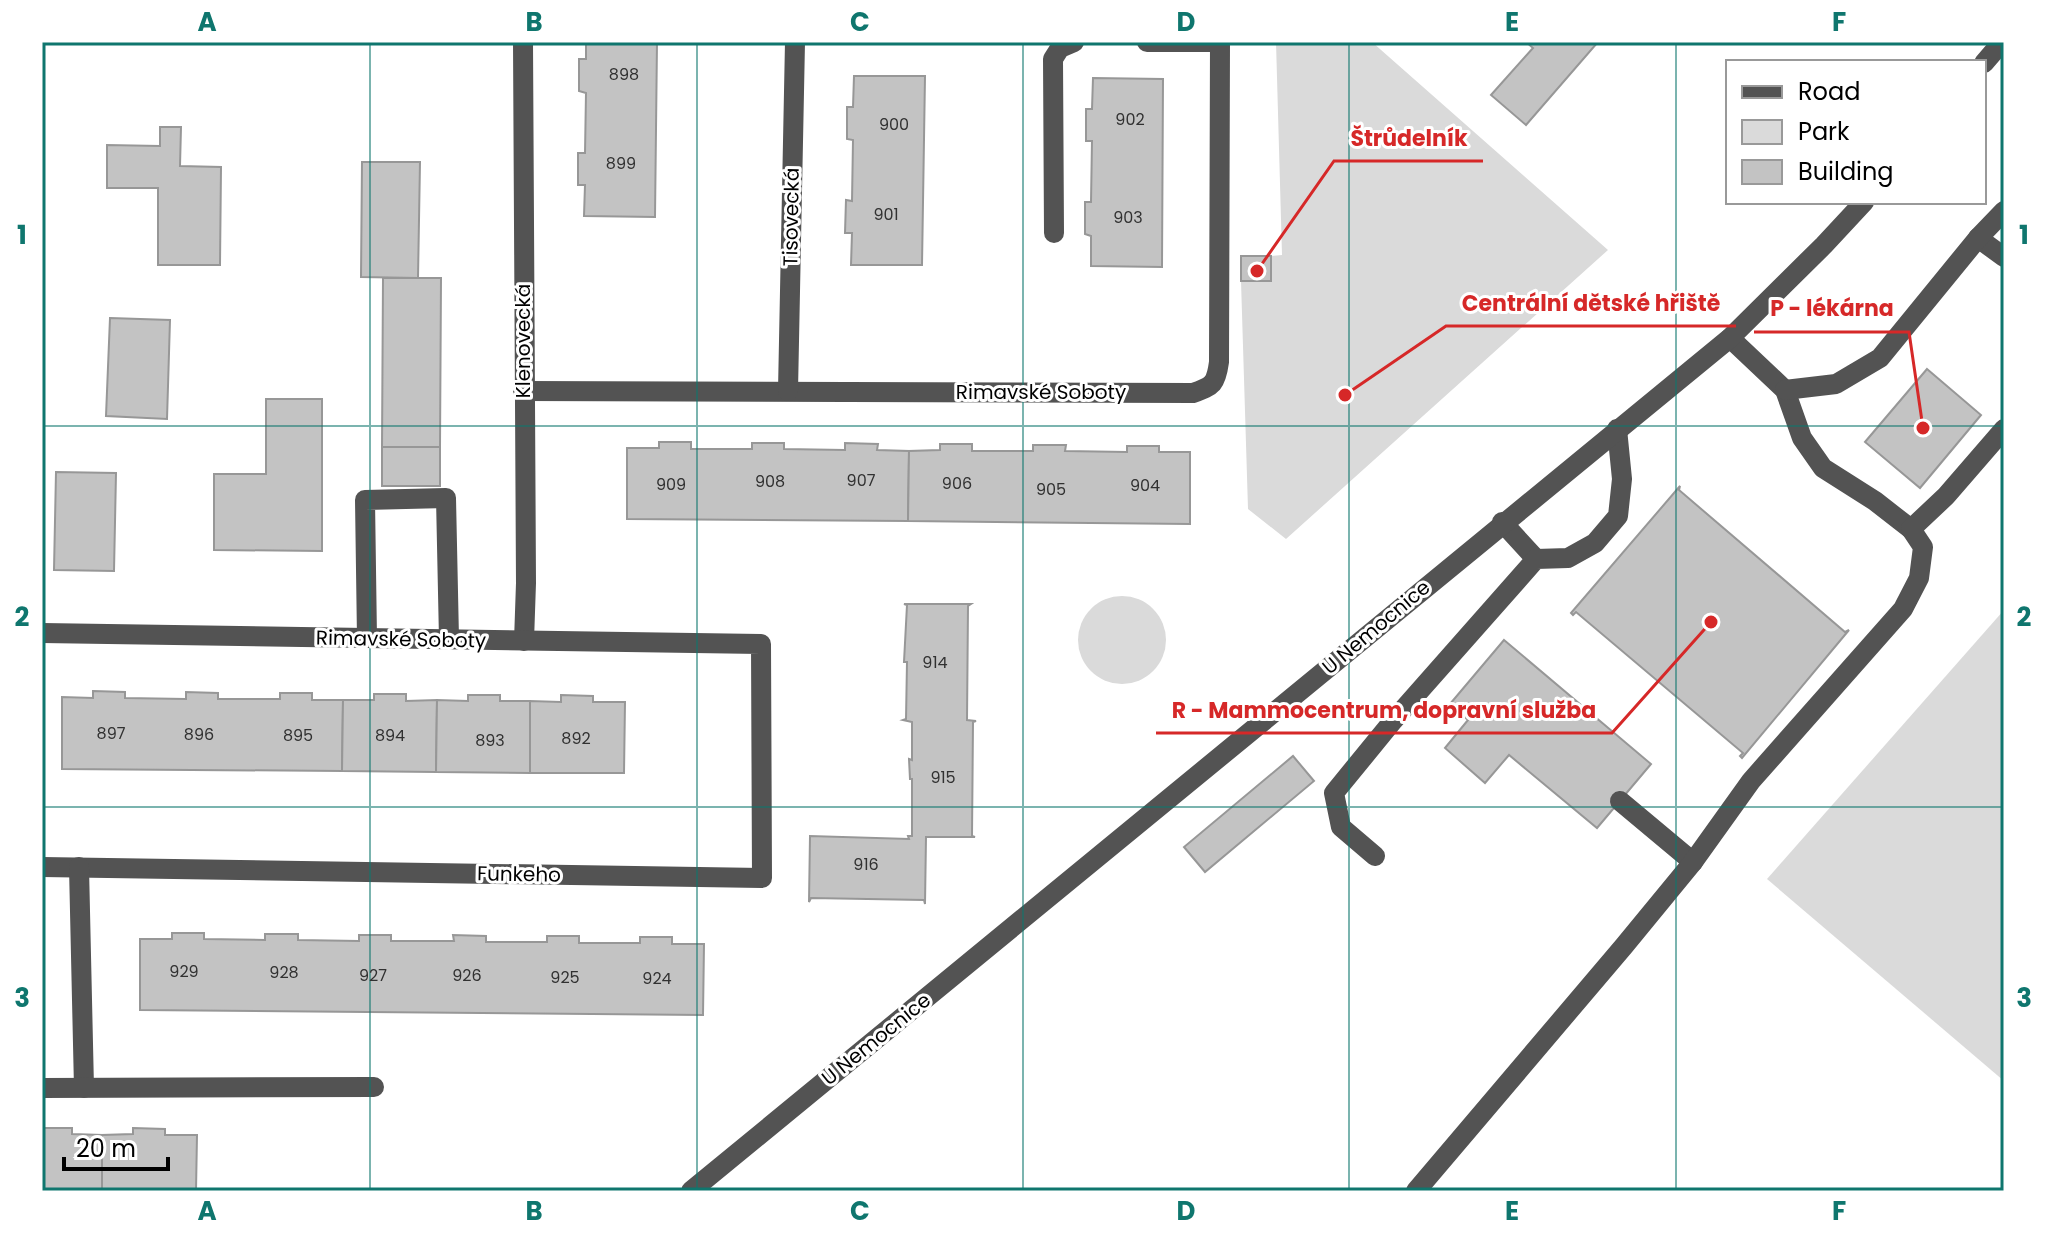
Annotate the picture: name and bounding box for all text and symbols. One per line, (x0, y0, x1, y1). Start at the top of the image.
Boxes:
text: A (197, 4, 217, 40)
text: B (525, 4, 543, 40)
text: C (850, 4, 870, 40)
text: D (1177, 4, 1196, 40)
text: E (1505, 4, 1519, 40)
text: F (1832, 4, 1846, 40)
legend (1726, 60, 1986, 204)
house number: 898 (609, 63, 639, 86)
text: Road (1798, 75, 1860, 108)
house number: 902 (1115, 108, 1145, 131)
house number: 900 (879, 113, 909, 136)
callout: Štrůdelník (1334, 115, 1483, 161)
text: Park (1798, 115, 1850, 148)
text: Štrůdelník (1350, 123, 1468, 154)
house number: 899 (606, 152, 636, 175)
text: Building (1798, 155, 1894, 188)
street label: Tisovecká (776, 167, 806, 267)
house number: 901 (873, 203, 899, 226)
house number: 903 (1113, 206, 1143, 229)
text: 1 (17, 217, 27, 253)
text: 1 (2019, 217, 2029, 253)
callout: Centrální dětské hřiště (1446, 280, 1736, 326)
street label: Klenovecká (509, 284, 537, 398)
callout: P - lékárna (1754, 286, 1909, 332)
text: Centrální dětské hřiště (1462, 288, 1720, 319)
text: P - lékárna (1770, 293, 1894, 324)
street label: Rimavské Soboty (956, 378, 1126, 406)
house number: 907 (847, 469, 876, 492)
house number: 908 (755, 470, 785, 493)
house number: 906 (942, 472, 972, 495)
house number: 909 (656, 473, 686, 496)
house number: 904 (1130, 474, 1160, 497)
house number: 905 (1036, 478, 1066, 501)
street label: U Nemocnice (1316, 573, 1436, 681)
text: 2 (15, 599, 30, 635)
text: 2 (2017, 599, 2032, 635)
street label: Rimavské Soboty (316, 624, 486, 654)
house number: 914 (922, 651, 948, 674)
callout: R - Mammocentrum, dopravní služba (1156, 687, 1612, 733)
text: R - Mammocentrum, dopravní služba (1172, 695, 1596, 726)
house number: 897 (97, 722, 126, 745)
house number: 896 (184, 723, 214, 746)
house number: 895 (283, 724, 313, 747)
house number: 894 (375, 724, 405, 747)
house number: 892 (561, 727, 591, 750)
house number: 893 (475, 729, 505, 752)
house number: 915 (930, 766, 956, 789)
house number: 916 (853, 853, 879, 876)
street label: Funkeho (477, 859, 561, 889)
house number: 929 (169, 960, 199, 983)
house number: 928 (269, 961, 299, 984)
house number: 927 (359, 964, 387, 987)
house number: 926 (452, 964, 482, 987)
house number: 925 (550, 966, 580, 989)
house number: 924 (642, 967, 672, 990)
text: 3 (14, 980, 30, 1016)
text: 3 (2016, 980, 2032, 1016)
street label: U Nemocnice (815, 986, 937, 1092)
scale bar (64, 1121, 168, 1171)
text: 20 m (76, 1132, 136, 1165)
text: A (197, 1193, 217, 1229)
text: B (525, 1193, 543, 1229)
text: C (850, 1193, 870, 1229)
text: D (1177, 1193, 1196, 1229)
text: E (1505, 1193, 1519, 1229)
text: F (1832, 1193, 1846, 1229)

